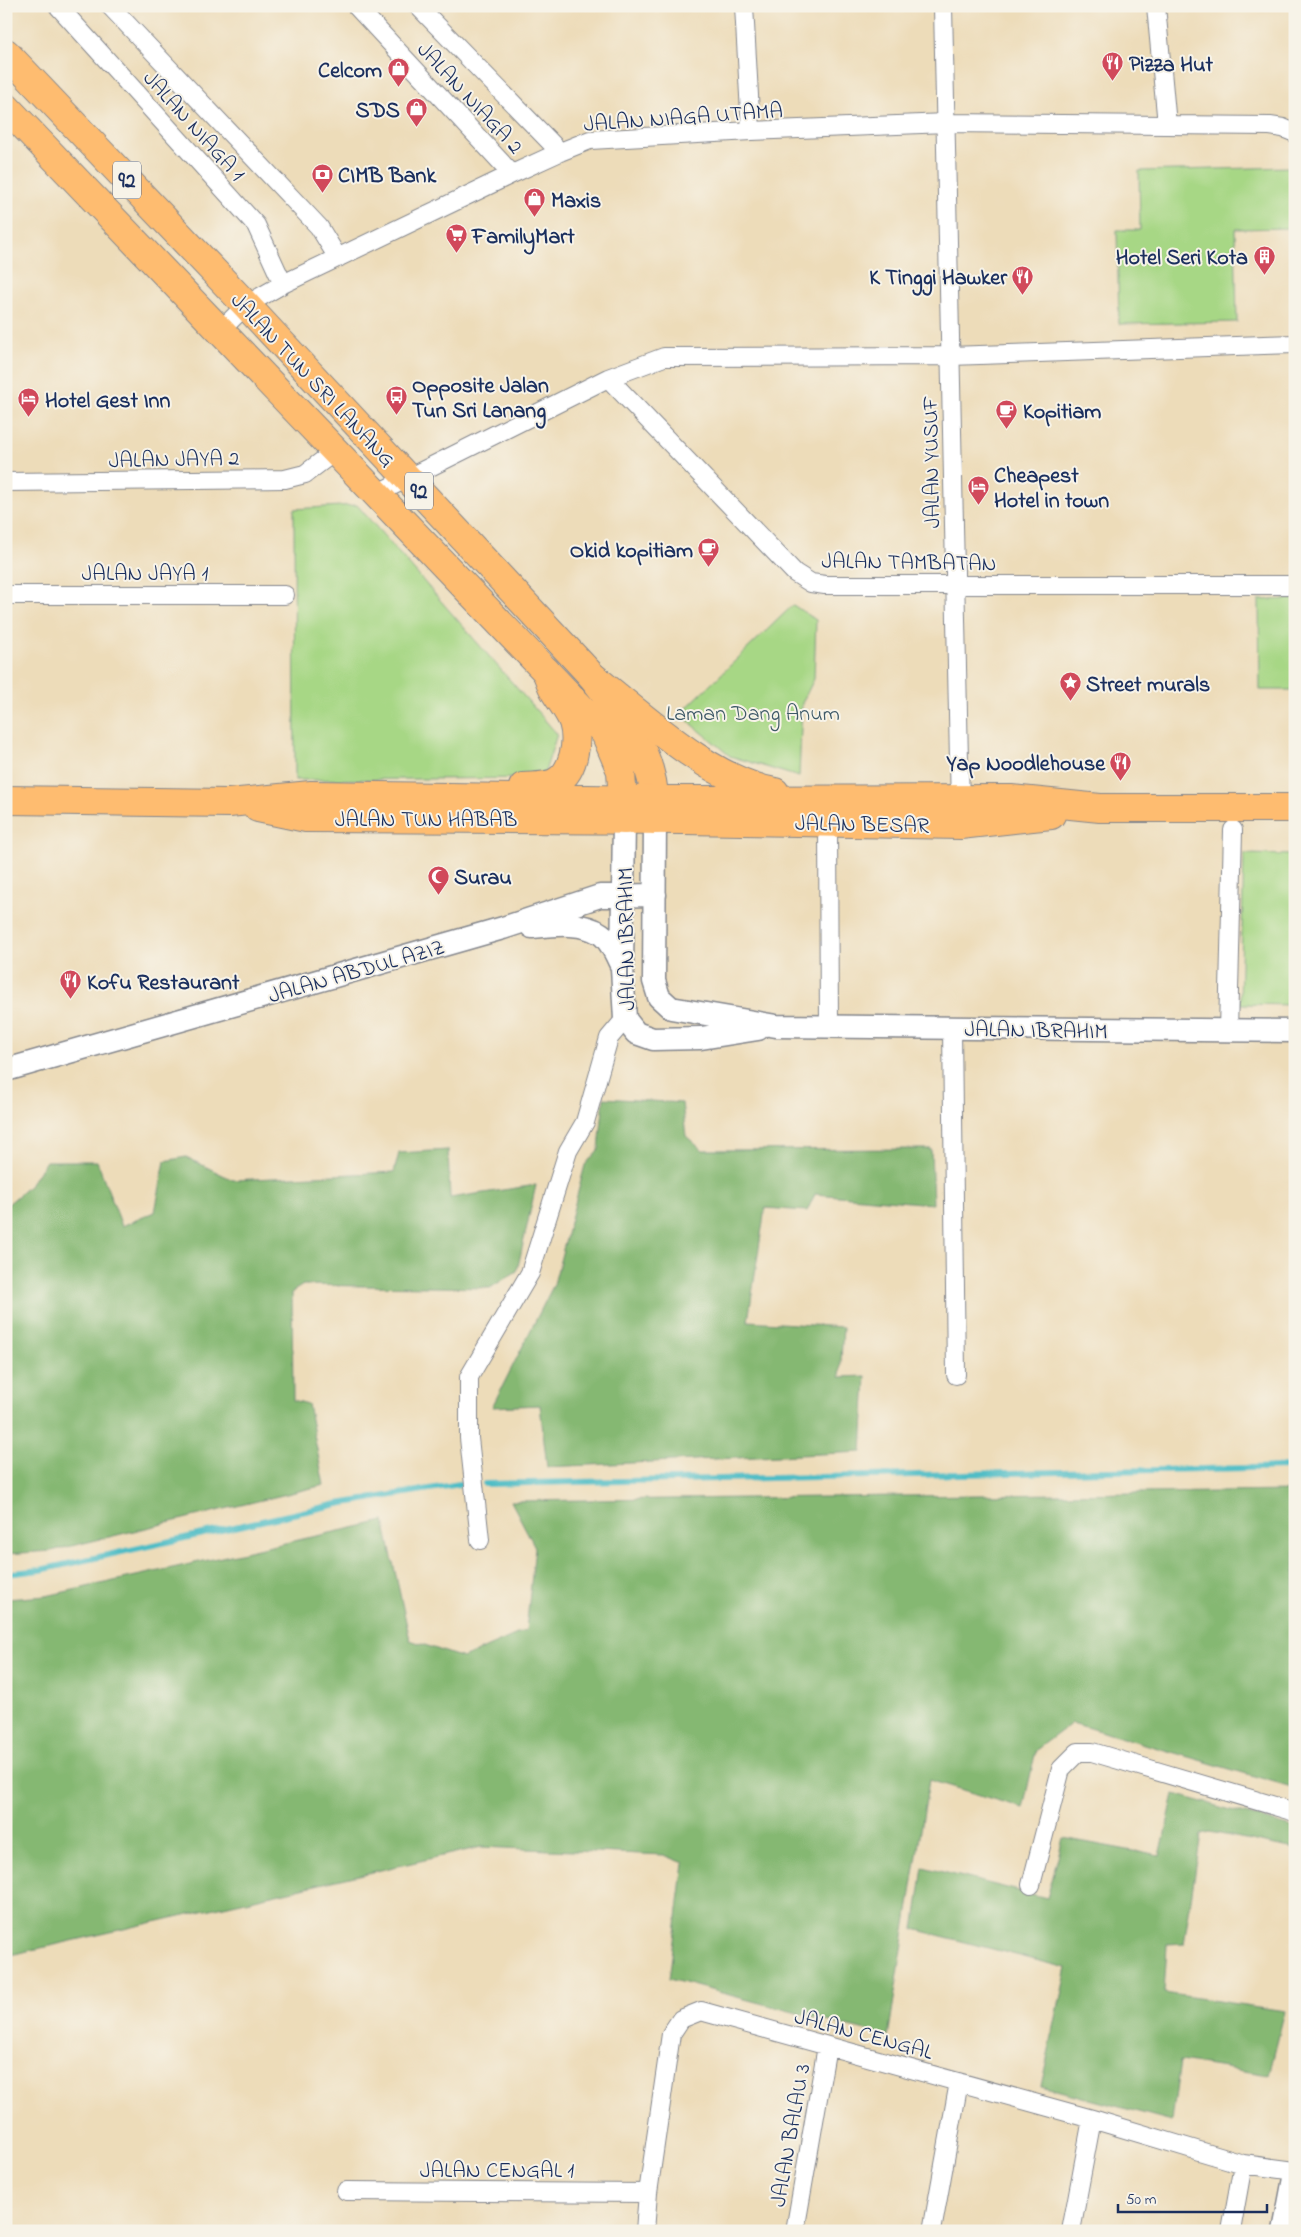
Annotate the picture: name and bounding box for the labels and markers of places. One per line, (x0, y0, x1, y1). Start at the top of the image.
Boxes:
place label: Pizza Hut (1129, 50, 1213, 82)
restaurant icon: Pizza Hut (1101, 51, 1125, 82)
place label: Celcom (318, 56, 382, 88)
shop icon: Celcom (386, 57, 410, 88)
place label: SDS (356, 96, 400, 128)
shop icon: SDS (404, 97, 428, 128)
place label: CIMB Bank (338, 161, 437, 193)
bank icon: CIMB Bank (310, 162, 334, 193)
place label: Maxis (551, 186, 601, 218)
shop icon: Maxis (523, 187, 547, 218)
place label: FamilyMart (471, 222, 575, 255)
supermarket icon: FamilyMart (444, 223, 468, 254)
place label: Hotel Seri Kota (1116, 243, 1248, 275)
building icon: Hotel Seri Kota (1252, 244, 1276, 275)
place label: K Tinggi Hawker (869, 263, 1008, 296)
restaurant icon: K Tinggi Hawker (1011, 264, 1035, 295)
place label: Opposite Jalan Tun Sri Lanang (412, 371, 549, 429)
bus stop icon: Opposite Jalan Tun Sri Lanang (384, 385, 408, 416)
place label: Hotel Gest Inn (45, 386, 170, 418)
hotel icon: Hotel Gest Inn (17, 387, 41, 418)
place label: Kopitiam (1023, 397, 1101, 429)
cafe icon: Kopitiam (995, 398, 1019, 429)
place label: Cheapest Hotel in town (994, 461, 1109, 518)
hotel icon: Cheapest Hotel in town (966, 475, 990, 506)
place label: Okid kopitiam (570, 536, 693, 568)
cafe icon: Okid kopitiam (697, 537, 721, 568)
place label: Street murals (1086, 670, 1210, 702)
place icon: Street murals (1058, 671, 1082, 702)
place label: Yap Noodlehouse (945, 749, 1106, 781)
restaurant icon: Yap Noodlehouse (1109, 750, 1133, 781)
place label: Surau (454, 863, 512, 895)
mosque icon: Surau (426, 864, 450, 895)
place label: Kofu Restaurant (87, 968, 240, 1000)
restaurant icon: Kofu Restaurant (59, 969, 83, 1000)

